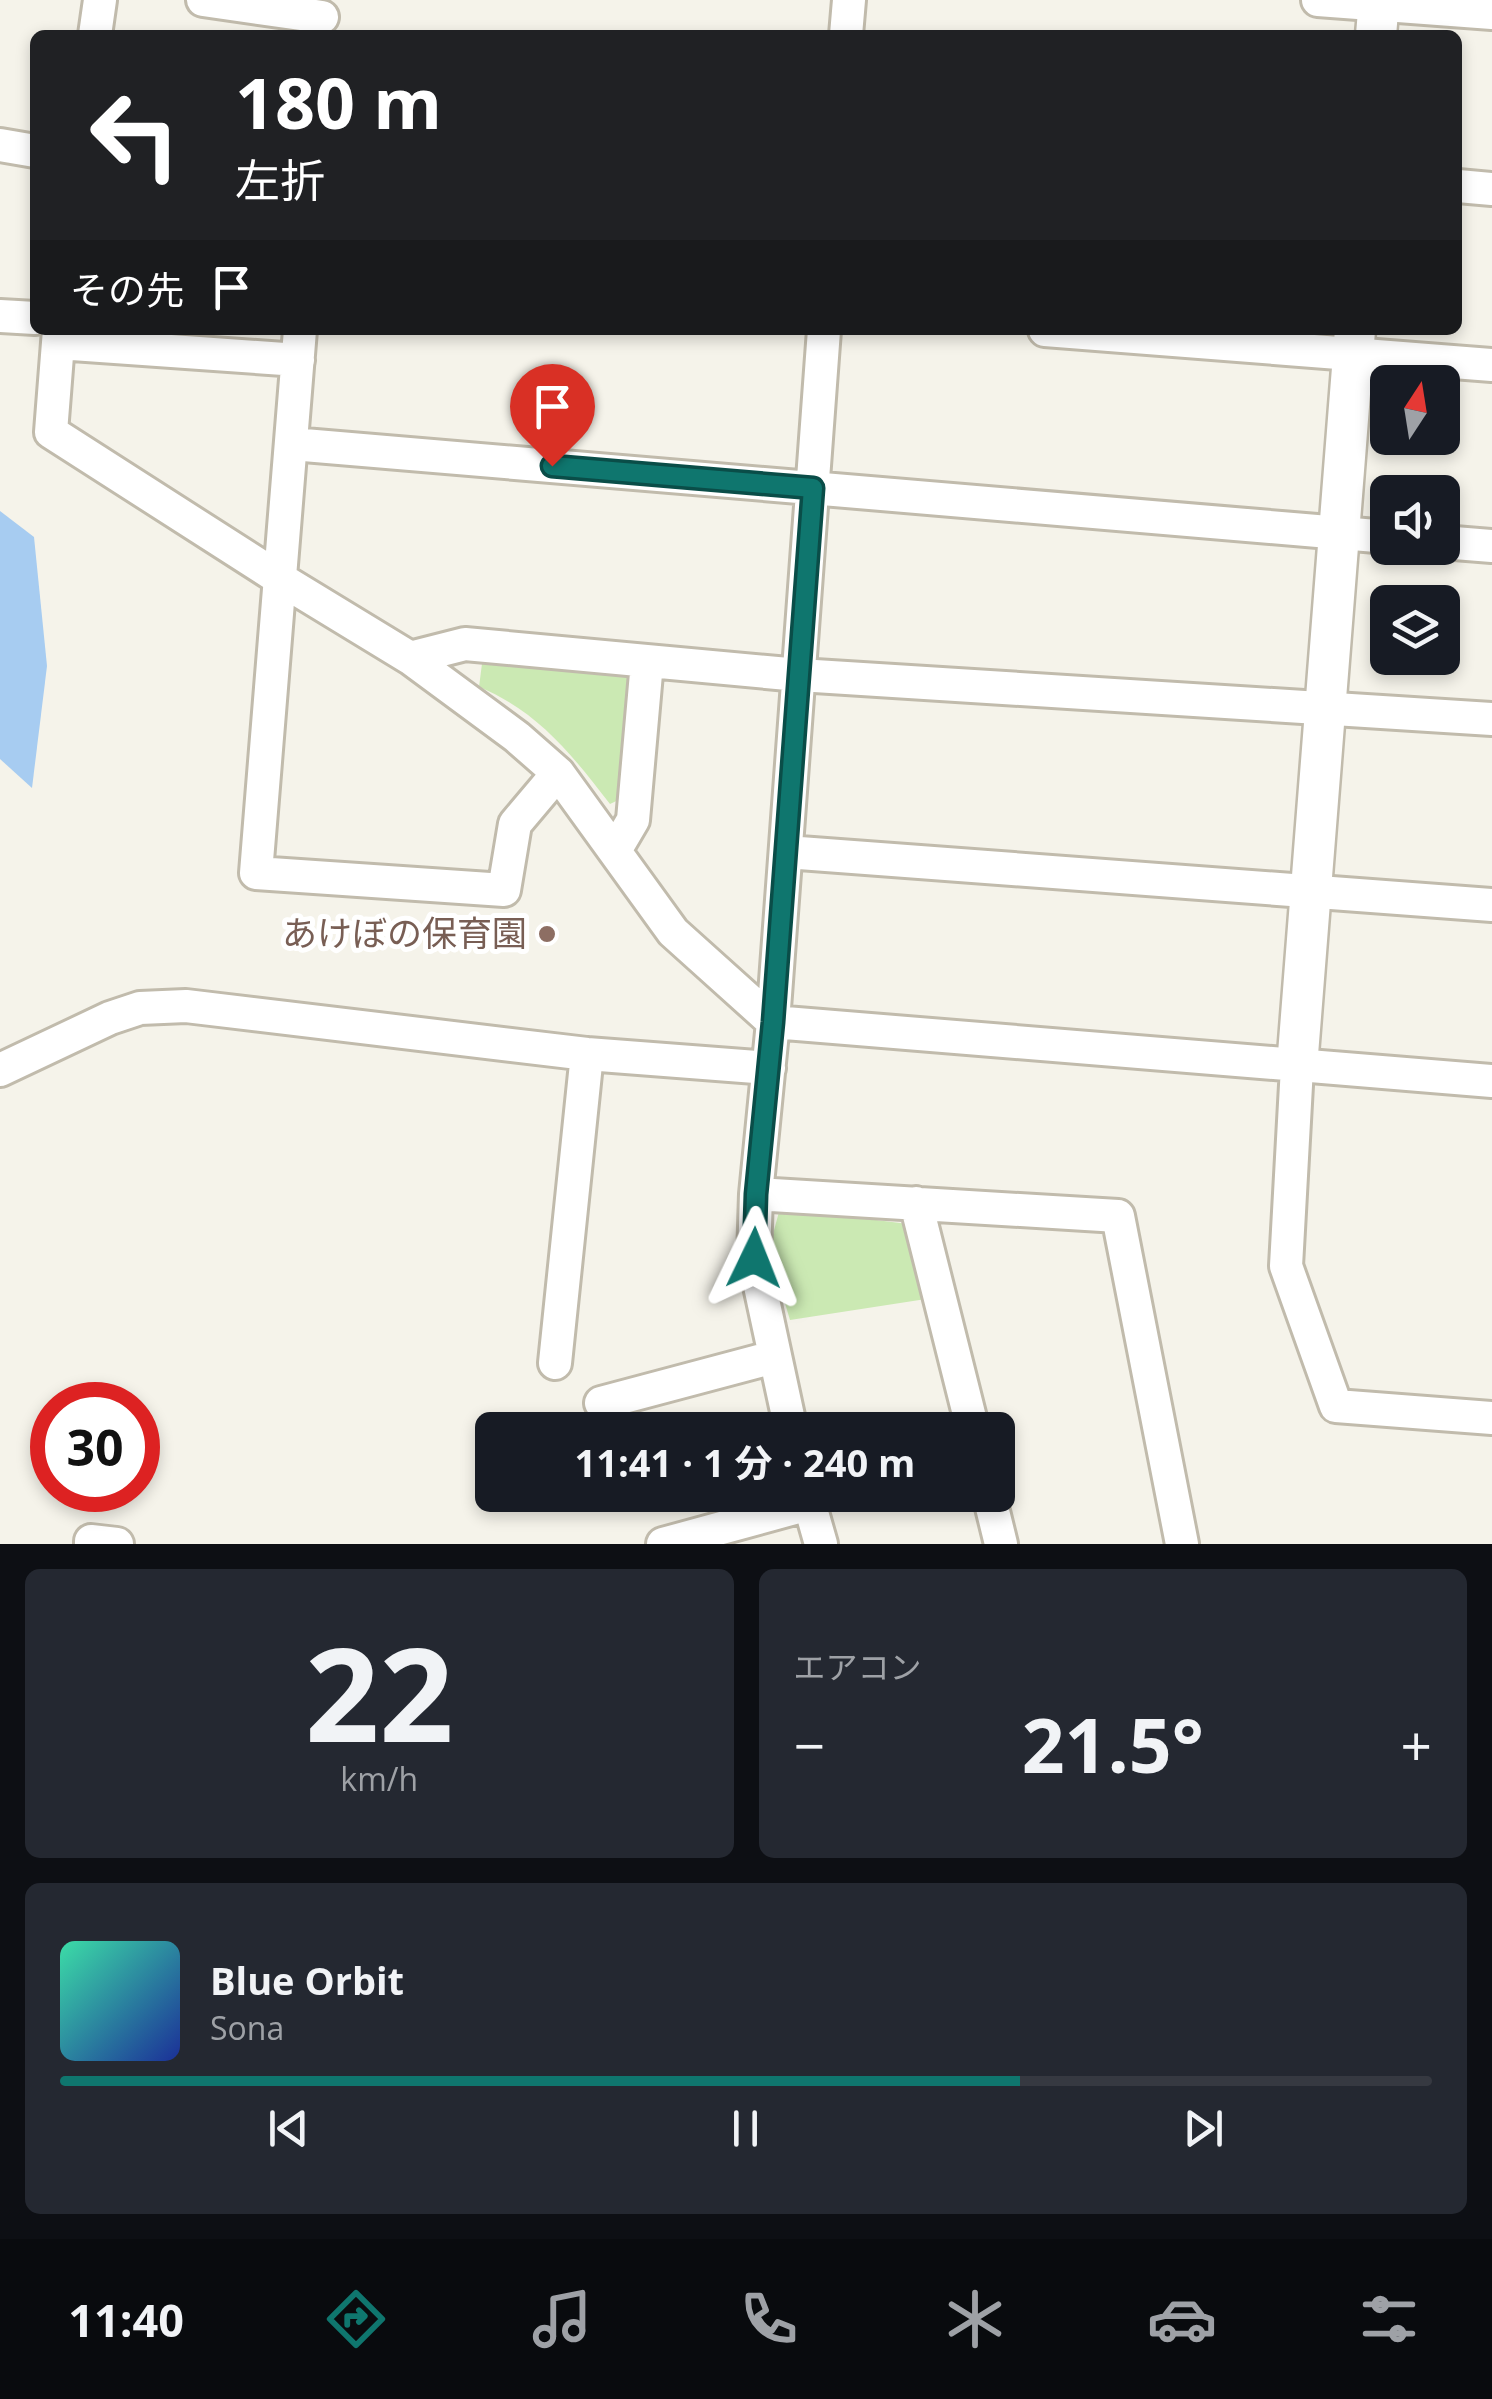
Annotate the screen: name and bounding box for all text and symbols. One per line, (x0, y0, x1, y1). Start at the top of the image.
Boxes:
text: 180 m (235, 54, 442, 150)
icon: left (70, 70, 200, 200)
text: 左折 (235, 149, 325, 210)
icon: arrive (204, 260, 259, 315)
text: その先 (70, 263, 184, 315)
pin (510, 364, 595, 467)
north arrow (1370, 365, 1460, 455)
map controls (1370, 365, 1460, 675)
icon: arrive (525, 379, 580, 434)
button: sound (1370, 475, 1460, 565)
button: layers (1370, 585, 1460, 675)
place label: あけぼの保育園 (282, 909, 527, 956)
marker: あけぼの保育園 (536, 923, 558, 945)
position arrow (702, 1206, 806, 1310)
speed limit sign: 30 (30, 1382, 160, 1512)
text: 11:41 · 1 分 · 240 m (575, 1436, 915, 1488)
text: 22 (305, 1603, 454, 1780)
text: エアコン (794, 1645, 922, 1688)
text: 21.5° (1022, 1693, 1204, 1795)
text: − (794, 1707, 825, 1782)
text: + (1401, 1707, 1432, 1782)
text: km/h (340, 1757, 418, 1800)
text: Blue Orbit (210, 1954, 404, 2006)
text: Sona (210, 2006, 284, 2049)
icon: previous (261, 2101, 316, 2156)
icon: pause (718, 2101, 773, 2156)
icon: next (1176, 2101, 1231, 2156)
icon: directions (321, 2284, 391, 2354)
icon: music (527, 2284, 597, 2354)
icon: phone (734, 2284, 804, 2354)
icon: climate (940, 2284, 1010, 2354)
icon: car (1147, 2284, 1217, 2354)
icon: filters (1354, 2284, 1424, 2354)
text: 11:40 (68, 2289, 184, 2350)

